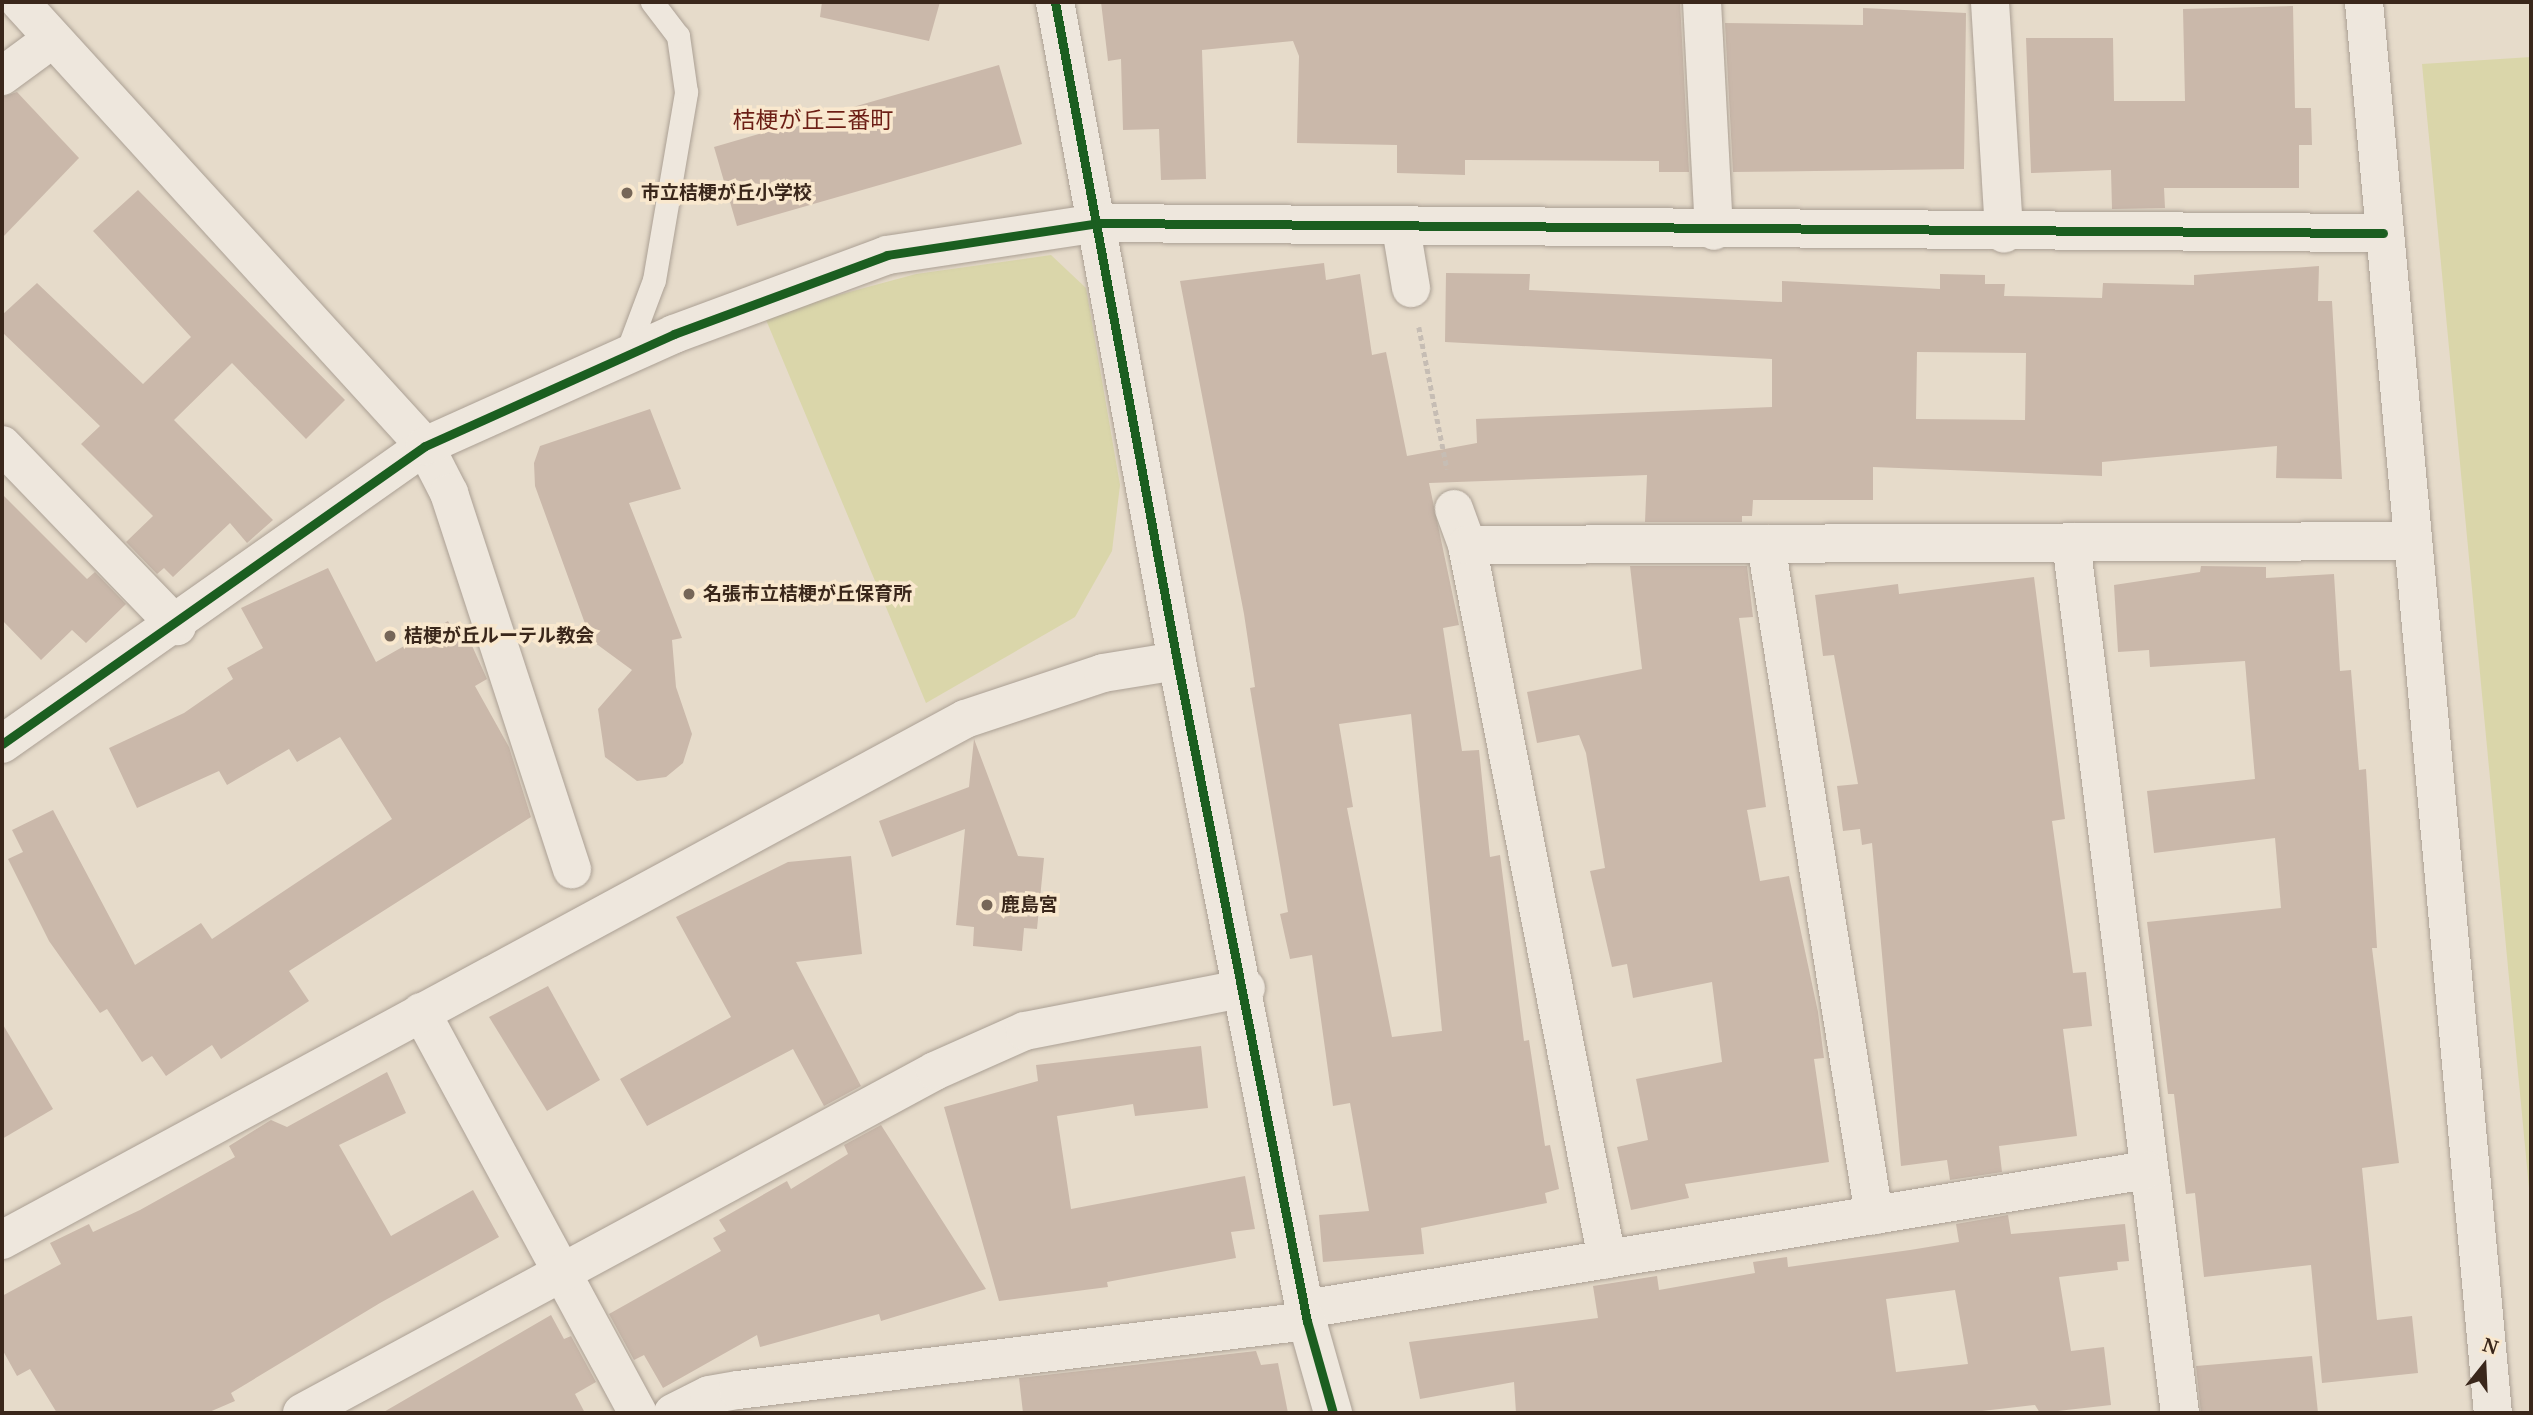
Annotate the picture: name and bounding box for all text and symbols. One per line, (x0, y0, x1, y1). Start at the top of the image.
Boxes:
district label: 桔梗が丘三番町 (733, 105, 893, 133)
place label: 市立桔梗が丘小学校 (641, 182, 812, 204)
marker: 市立桔梗が丘小学校 (619, 185, 635, 201)
place label: 名張市立桔梗が丘保育所 (703, 583, 912, 605)
marker: 名張市立桔梗が丘保育所 (681, 586, 697, 602)
place label: 桔梗が丘ルーテル教会 (404, 625, 594, 647)
marker: 桔梗が丘ルーテル教会 (382, 628, 398, 644)
place label: 鹿島宮 (1001, 894, 1058, 916)
marker: 鹿島宮 (979, 897, 995, 913)
north arrow (2449, 1331, 2519, 1401)
text: N (2479, 1331, 2502, 1361)

